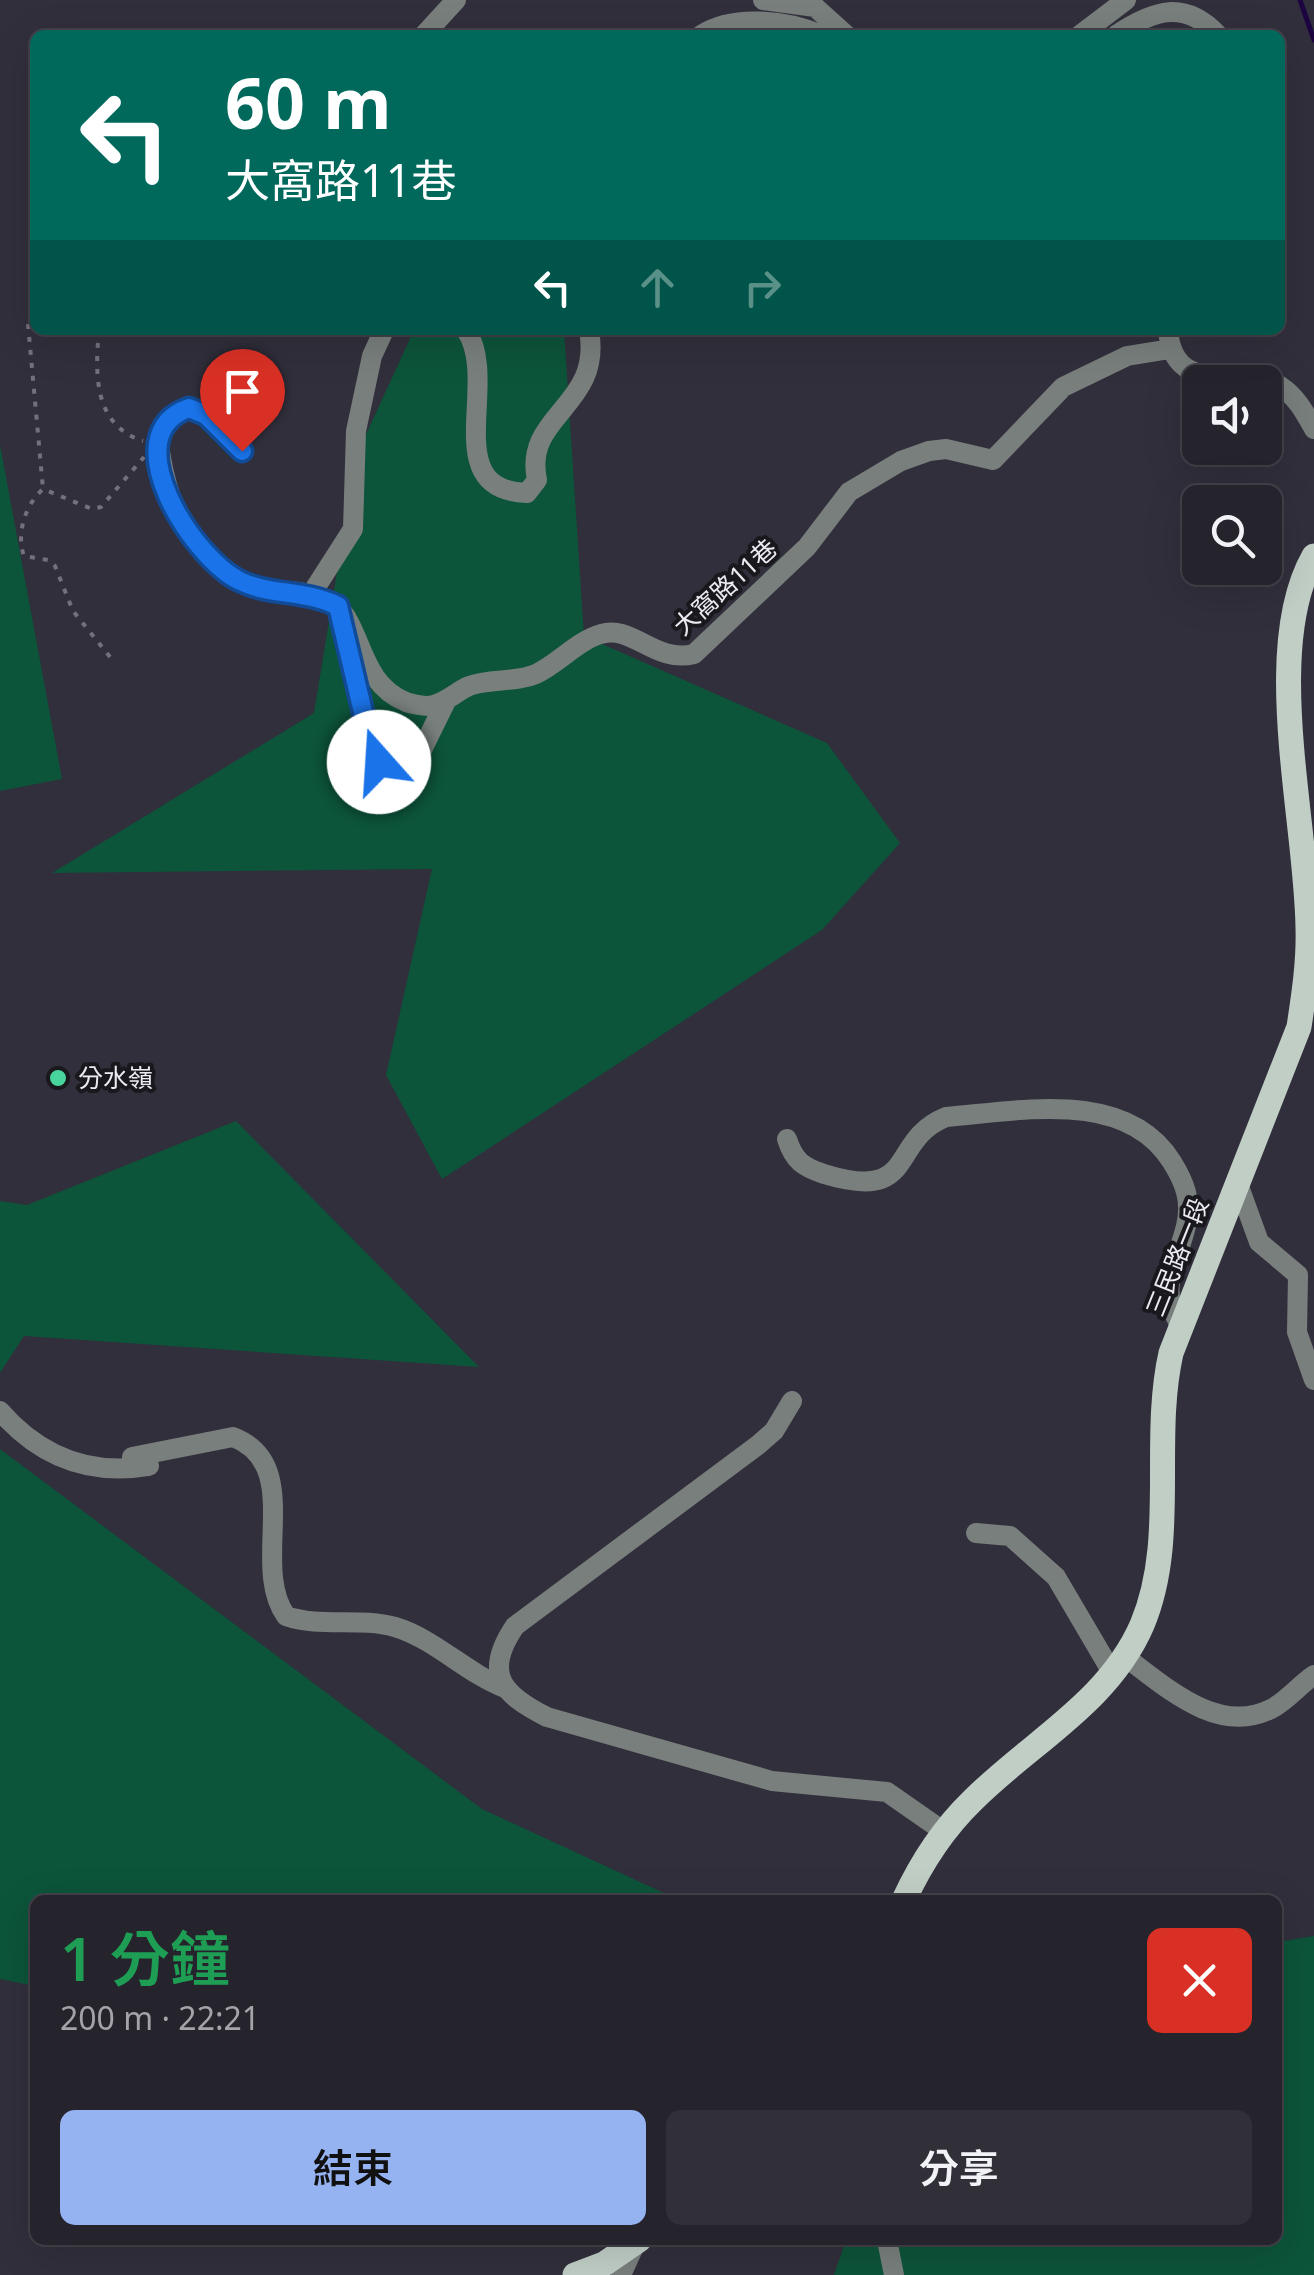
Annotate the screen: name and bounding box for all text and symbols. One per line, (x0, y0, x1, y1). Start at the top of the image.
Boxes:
text: 60 m (225, 54, 392, 150)
icon: left (60, 70, 190, 200)
text: 大窩路11巷 (225, 149, 456, 210)
icon: left (525, 260, 580, 315)
icon: ahead (630, 260, 685, 315)
icon: right (735, 260, 790, 315)
pin (200, 349, 285, 452)
icon: arrive (215, 364, 270, 419)
map controls (1182, 365, 1282, 585)
button: sound (1182, 365, 1282, 465)
button: search (1182, 485, 1282, 585)
street label: 大窩路11巷 (665, 531, 783, 642)
position arrow (327, 710, 431, 814)
place label: 分水嶺 (78, 1060, 153, 1094)
marker: 分水嶺 (47, 1067, 69, 1089)
street label: 三民路一段 (1137, 1192, 1215, 1321)
text: 1 分鐘 (60, 1917, 230, 1999)
button: close (1147, 1928, 1252, 2033)
text: 200 m · 22:21 (60, 1996, 260, 2039)
button: 結束 (60, 2110, 646, 2225)
button: 分享 (666, 2110, 1252, 2225)

